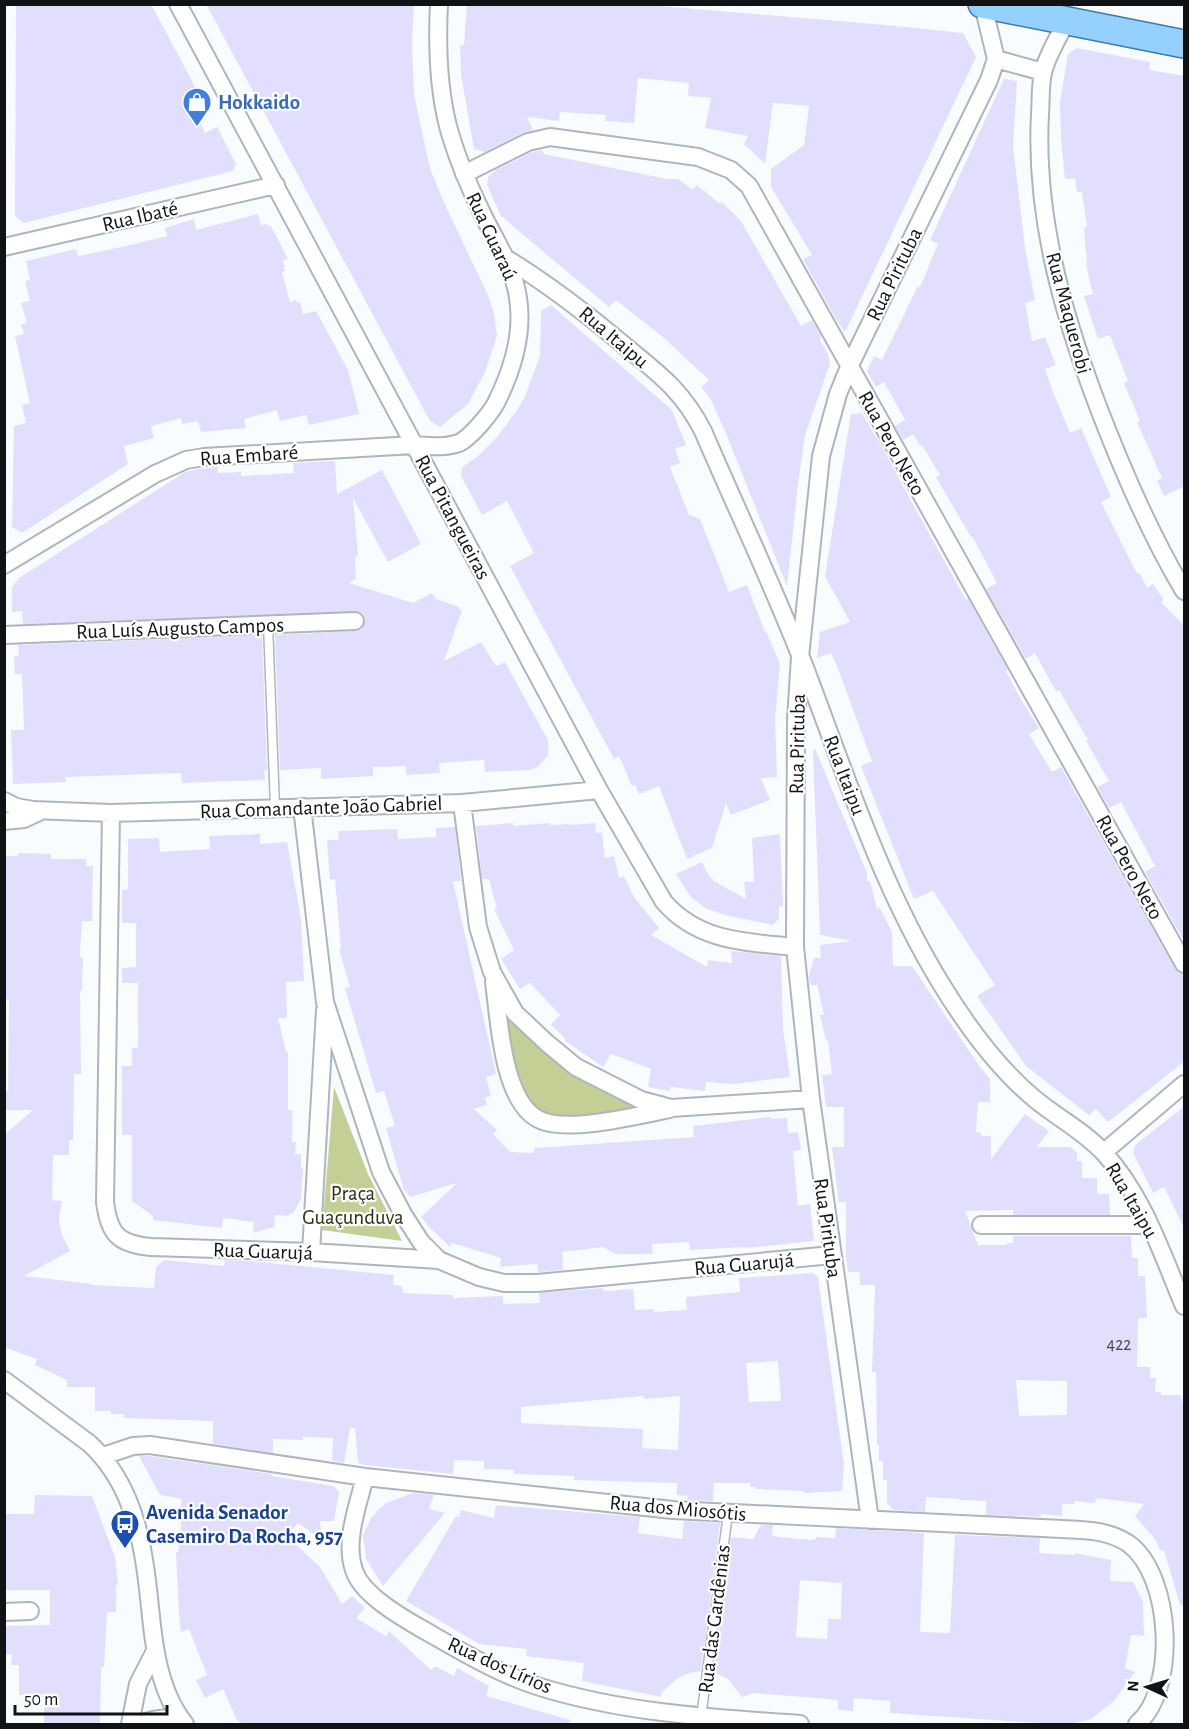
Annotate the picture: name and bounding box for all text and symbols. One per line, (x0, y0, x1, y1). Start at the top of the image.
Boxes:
shop icon: Hokkaido (181, 86, 213, 128)
place label: Hokkaido (218, 92, 300, 113)
street label: Rua Guaraú (462, 189, 521, 284)
street label: Rua Ibaté (100, 198, 180, 235)
street label: Rua Pirituba (863, 224, 926, 324)
street label: Rua Maquerobi (1042, 250, 1095, 376)
street label: Rua Itaipu (575, 303, 653, 372)
street label: Rua Pero Neto (854, 388, 929, 499)
street label: Rua Embaré (199, 442, 299, 469)
street label: Rua Pitangueiras (411, 451, 494, 583)
street label: Rua Luís Augusto Campos (76, 614, 284, 643)
street label: Rua Pirituba (786, 693, 809, 795)
street label: Rua Itaipu (820, 732, 869, 818)
street label: Rua Comandante João Gabriel (199, 793, 443, 822)
street label: Rua Pero Neto (1092, 812, 1167, 923)
street label: Rua Itaipu (1102, 1159, 1162, 1242)
street label: Rua Pirituba (810, 1177, 845, 1280)
park label: Praça Guaçunduva (302, 1183, 404, 1228)
street label: Rua Guarujá (213, 1239, 314, 1264)
street label: Rua Guarujá (693, 1250, 795, 1279)
house number: 422 (1106, 1336, 1132, 1354)
street label: Rua dos Miosótis (609, 1492, 747, 1525)
place label: Avenida Senador Casemiro Da Rocha, 957 (146, 1502, 343, 1547)
bus stop icon: Avenida Senador Casemiro Da Rocha, 957 (109, 1508, 141, 1550)
street label: Rua das Gardênias (695, 1544, 734, 1695)
street label: Rua dos Lírios (445, 1633, 555, 1698)
north arrow (1117, 1657, 1177, 1717)
scale bar (15, 1678, 166, 1716)
text: N (1125, 1680, 1141, 1692)
text: 50 m (24, 1691, 58, 1709)

